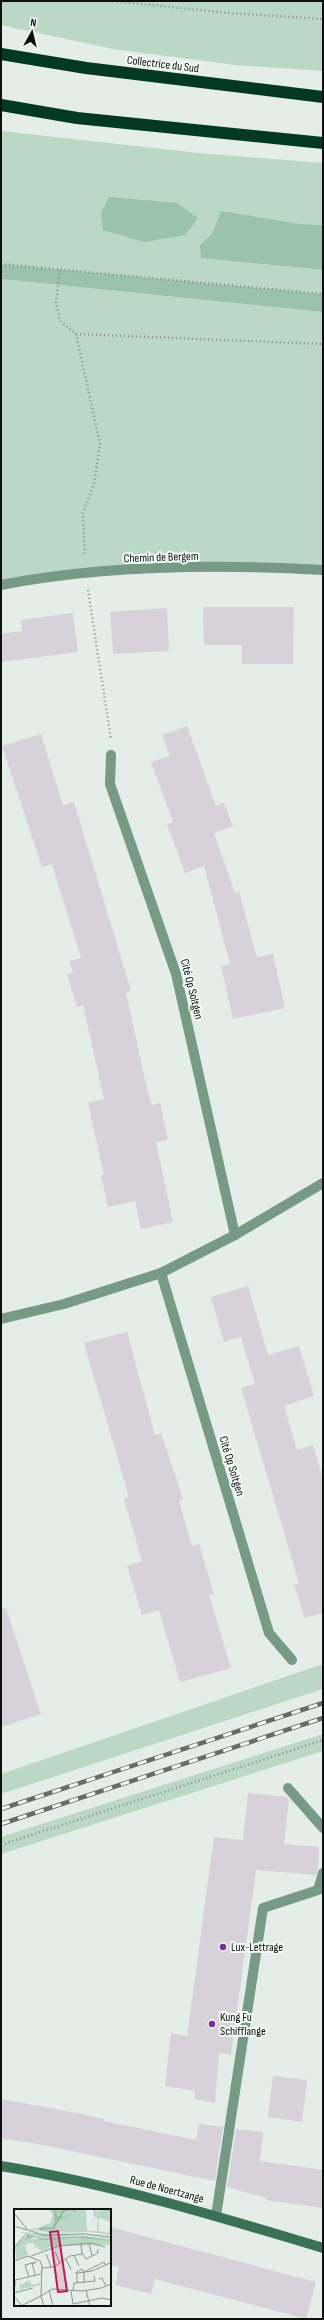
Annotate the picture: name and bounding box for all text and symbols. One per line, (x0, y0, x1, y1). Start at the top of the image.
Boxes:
north arrow (12, 12, 52, 52)
text: N (30, 16, 37, 29)
street label: Collectrice du Sud (126, 53, 200, 76)
street label: Chemin de Bergem (123, 549, 199, 566)
street label: Cité Op Soltgen (177, 957, 206, 1021)
street label: Cité Op Soltgen (215, 1434, 248, 1498)
place label: Lux-Lettrage (231, 1940, 283, 1955)
marker: Lux-Lettrage (218, 1942, 228, 1952)
place label: Kung Fu Schifflange (220, 2010, 266, 2039)
marker: Kung Fu Schifflange (207, 2019, 217, 2029)
street label: Rue de Noertzange (128, 2172, 206, 2207)
inset map (14, 2209, 111, 2306)

